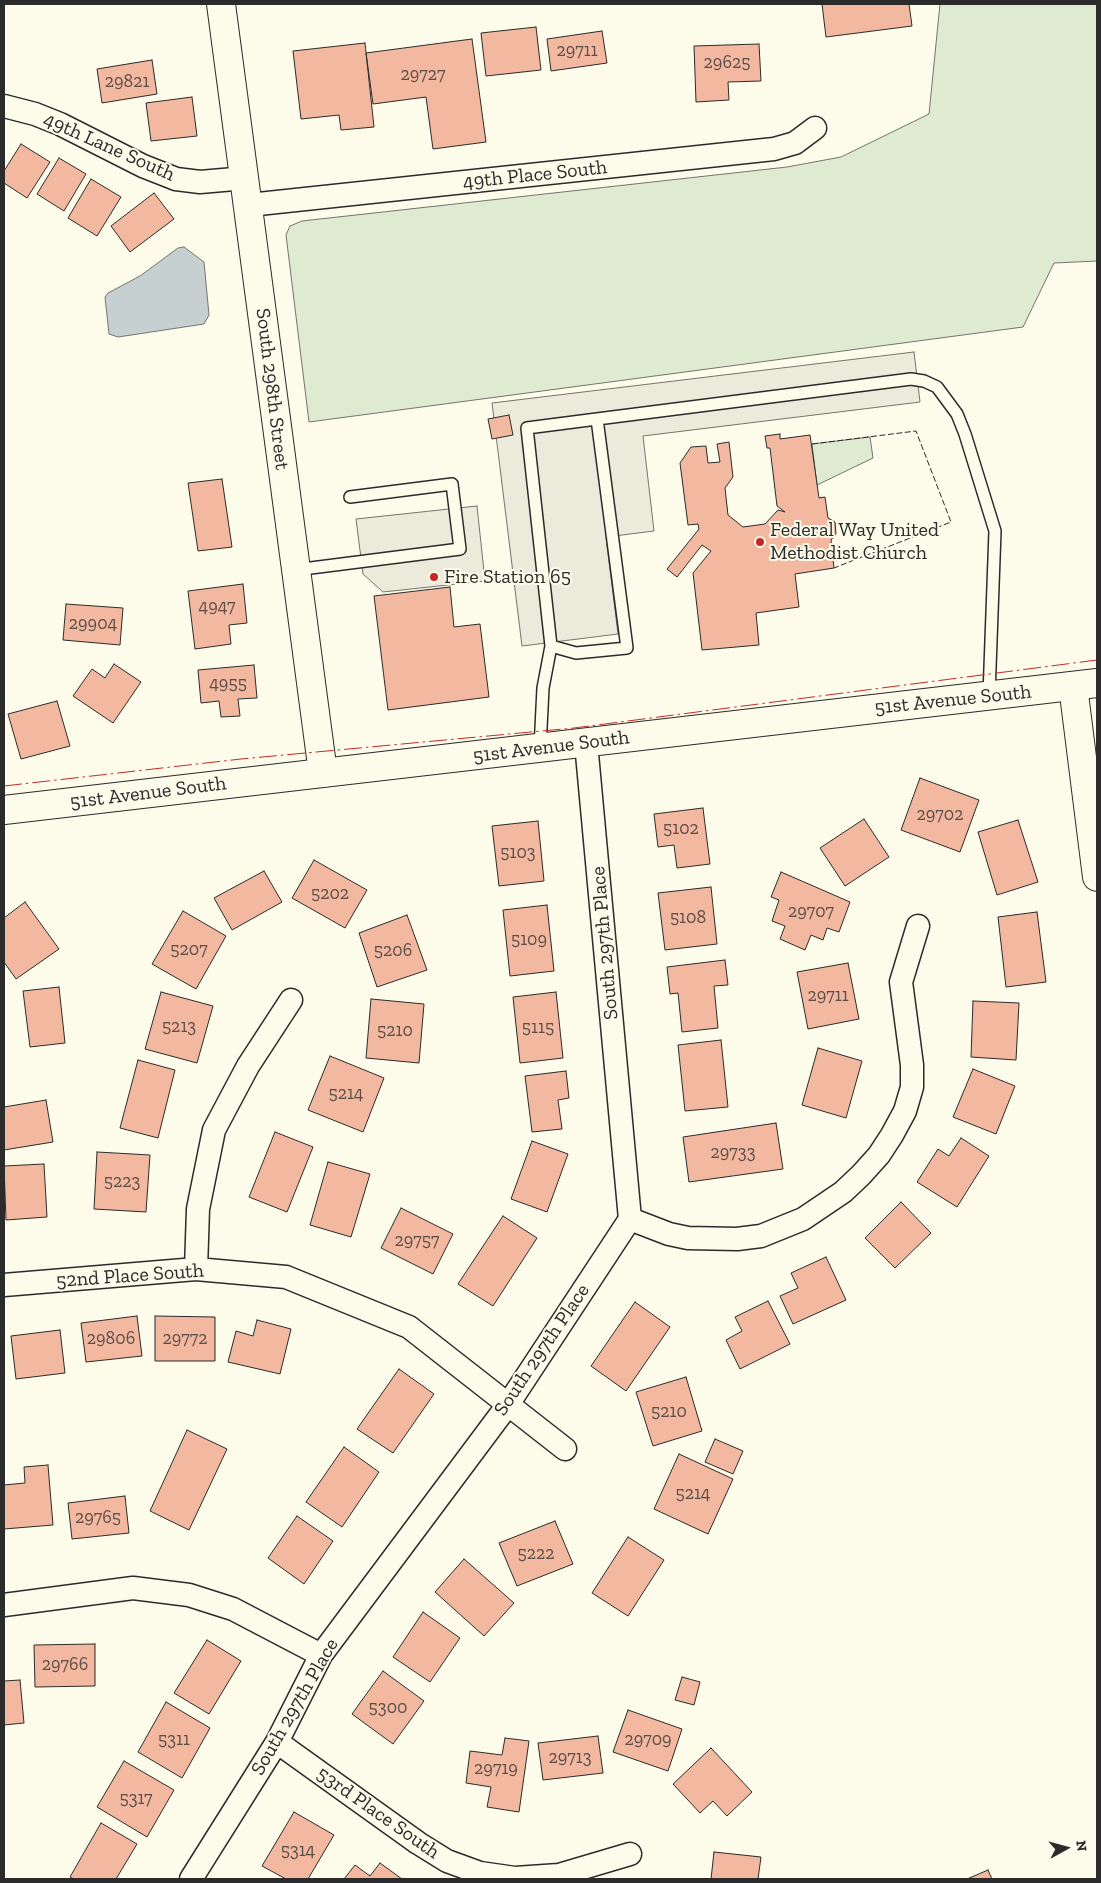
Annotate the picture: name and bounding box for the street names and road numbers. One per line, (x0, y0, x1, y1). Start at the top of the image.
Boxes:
street label: 49th Lane South (40, 107, 178, 187)
street label: 49th Place South (462, 155, 608, 195)
street label: South 298th Street (250, 307, 294, 471)
street label: 51st Avenue South (874, 680, 1032, 720)
street label: 51st Avenue South (471, 726, 631, 768)
street label: 51st Avenue South (68, 772, 228, 814)
street label: South 297th Place (586, 865, 624, 1021)
street label: 52nd Place South (55, 1259, 205, 1293)
street label: South 297th Place (489, 1279, 595, 1421)
street label: South 297th Place (246, 1634, 344, 1780)
street label: 53rd Place South (312, 1762, 444, 1864)

